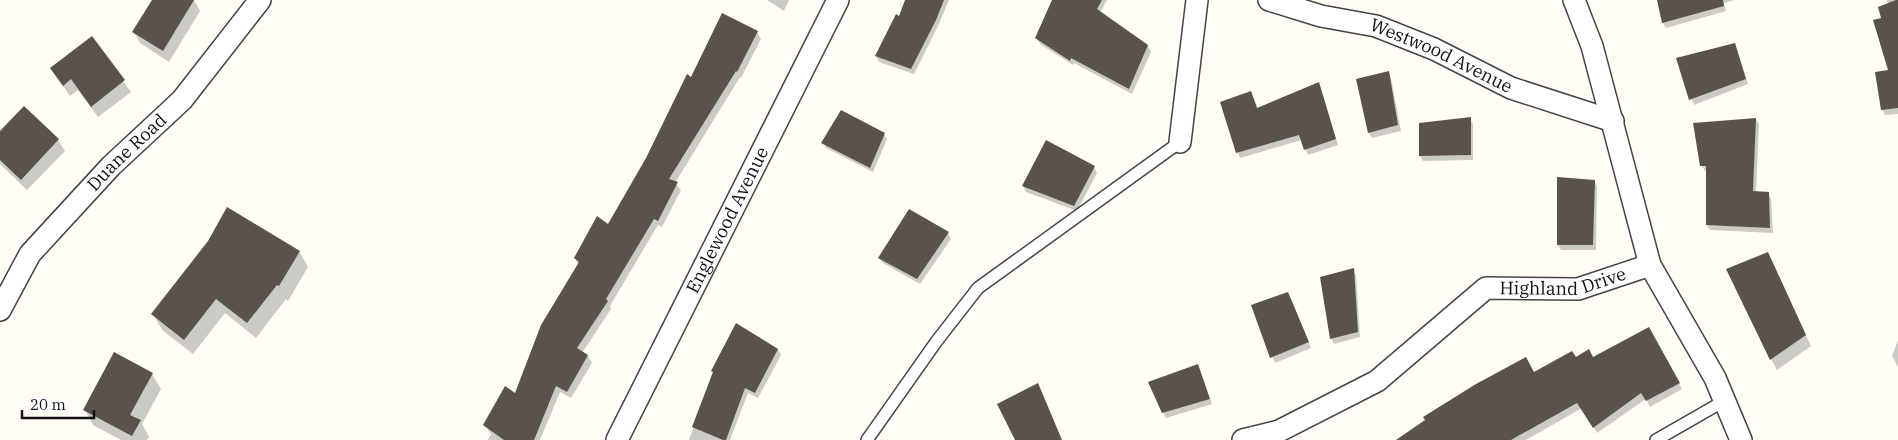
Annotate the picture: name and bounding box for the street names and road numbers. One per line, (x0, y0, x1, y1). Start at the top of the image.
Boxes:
street label: Westwood Avenue (1367, 13, 1517, 98)
street label: Duane Road (82, 108, 171, 196)
street label: Englewood Avenue (681, 143, 773, 297)
street label: Highland Drive (1499, 262, 1629, 300)

